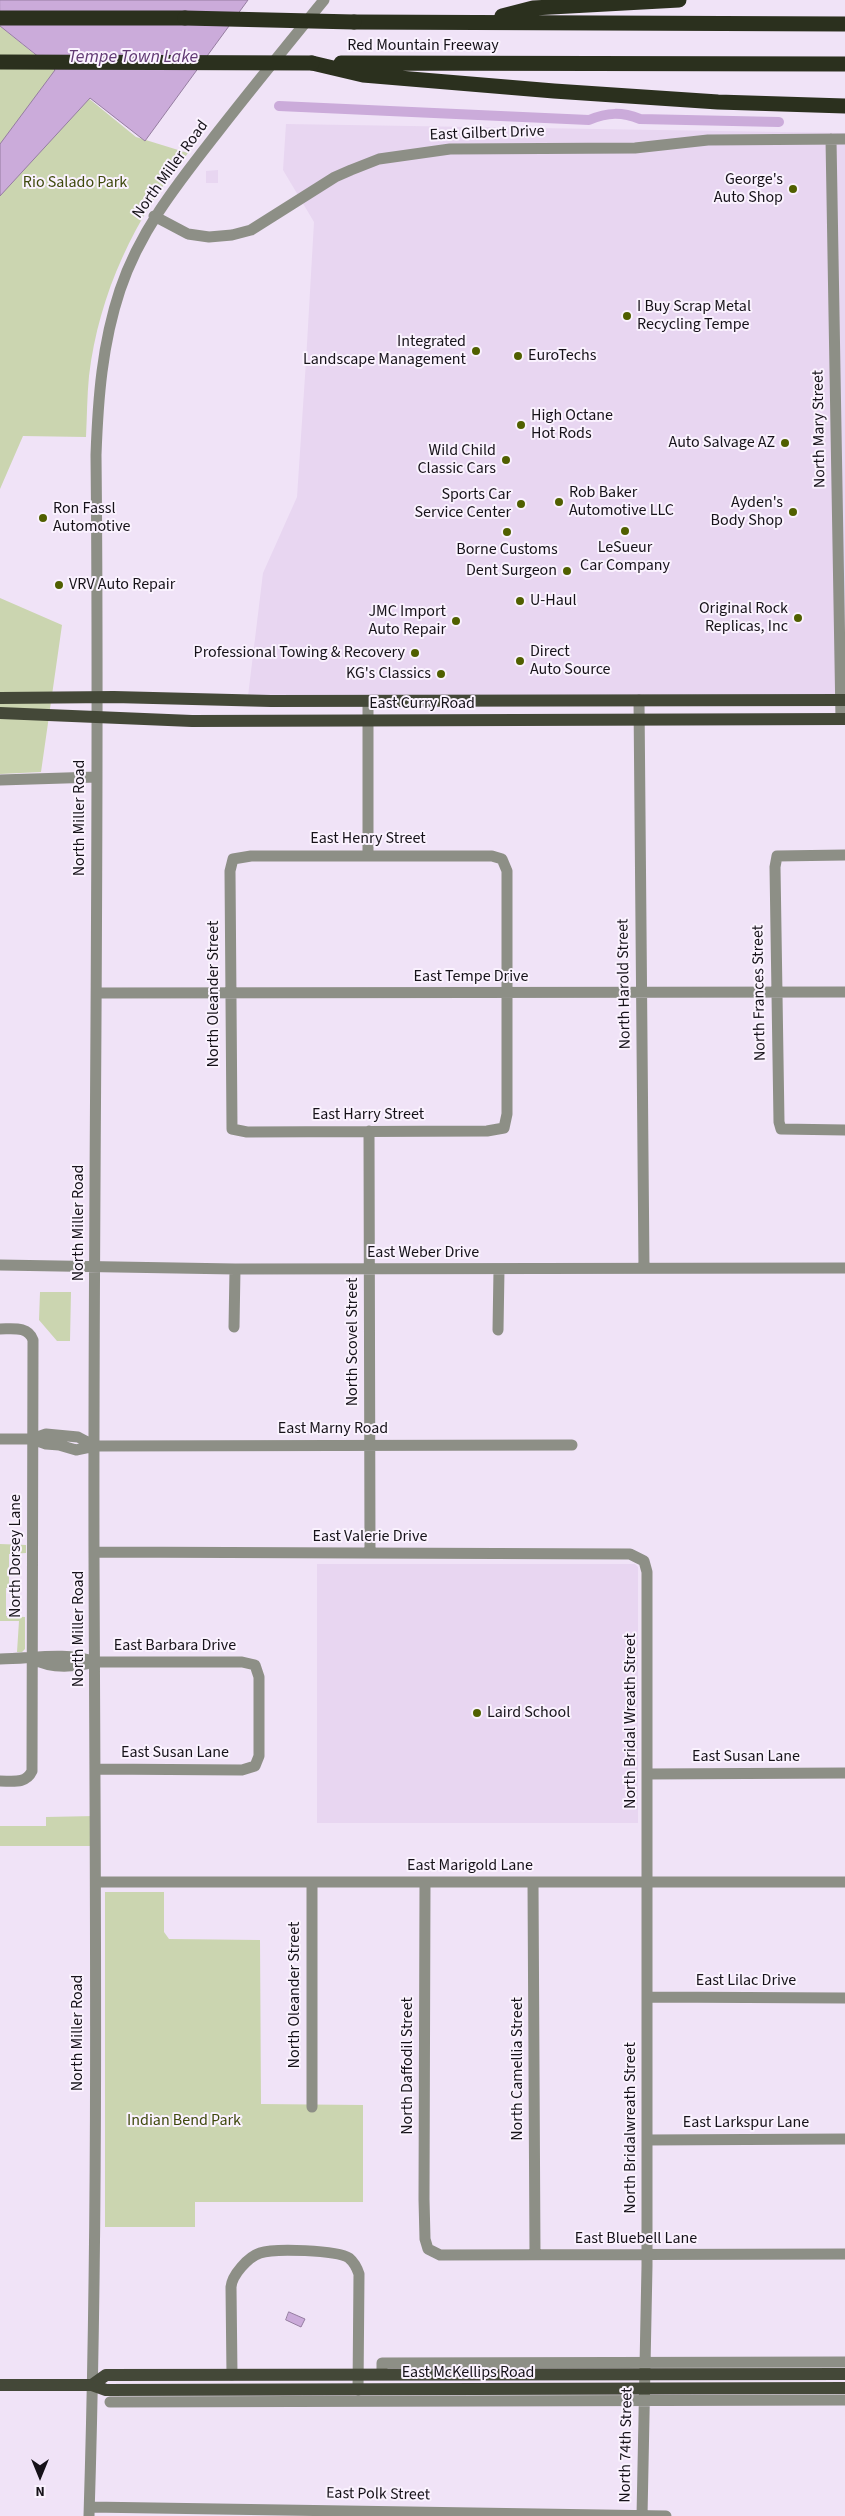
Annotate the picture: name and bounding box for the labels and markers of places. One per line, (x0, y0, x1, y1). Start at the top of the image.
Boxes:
place label: George's Auto Shop (714, 170, 783, 208)
marker: George's Auto Shop (787, 183, 799, 195)
place label: I Buy Scrap Metal Recycling Tempe (637, 297, 751, 335)
marker: I Buy Scrap Metal Recycling Tempe (621, 310, 633, 322)
place label: Integrated Landscape Management (303, 332, 466, 370)
marker: Integrated Landscape Management (470, 345, 482, 357)
place label: EuroTechs (528, 346, 596, 366)
marker: EuroTechs (512, 350, 524, 362)
place label: High Octane Hot Rods (531, 406, 613, 444)
marker: High Octane Hot Rods (515, 419, 527, 431)
place label: Auto Salvage AZ (669, 433, 775, 453)
marker: Auto Salvage AZ (779, 437, 791, 449)
place label: Wild Child Classic Cars (417, 441, 496, 479)
marker: Wild Child Classic Cars (500, 454, 512, 466)
place label: Rob Baker Automotive LLC (569, 483, 674, 521)
place label: Sports Car Service Center (415, 485, 511, 523)
place label: Ayden's Body Shop (711, 493, 783, 531)
marker: Rob Baker Automotive LLC (553, 496, 565, 508)
marker: Sports Car Service Center (515, 498, 527, 510)
place label: Ron Fassl Automotive (53, 499, 131, 537)
marker: Ayden's Body Shop (787, 506, 799, 518)
marker: Ron Fassl Automotive (37, 512, 49, 524)
marker: LeSueur Car Company (619, 525, 631, 537)
marker: Borne Customs (501, 526, 513, 538)
place label: LeSueur Car Company (580, 538, 670, 576)
place label: Borne Customs (456, 540, 558, 560)
place label: Dent Surgeon (466, 561, 557, 581)
marker: Dent Surgeon (561, 565, 573, 577)
place label: VRV Auto Repair (69, 575, 175, 595)
marker: VRV Auto Repair (53, 579, 65, 591)
place label: U-Haul (530, 591, 577, 611)
marker: U-Haul (514, 595, 526, 607)
place label: Original Rock Replicas, Inc (699, 599, 788, 637)
place label: JMC Import Auto Repair (368, 602, 446, 640)
marker: Original Rock Replicas, Inc (792, 612, 804, 624)
marker: JMC Import Auto Repair (450, 615, 462, 627)
place label: Direct Auto Source (530, 642, 611, 680)
place label: Professional Towing & Recovery (194, 643, 405, 663)
marker: Professional Towing & Recovery (409, 647, 421, 659)
marker: Direct Auto Source (514, 655, 526, 667)
place label: KG's Classics (346, 664, 431, 684)
marker: KG's Classics (435, 668, 447, 680)
place label: Laird School (487, 1703, 570, 1723)
marker: Laird School (471, 1707, 483, 1719)

